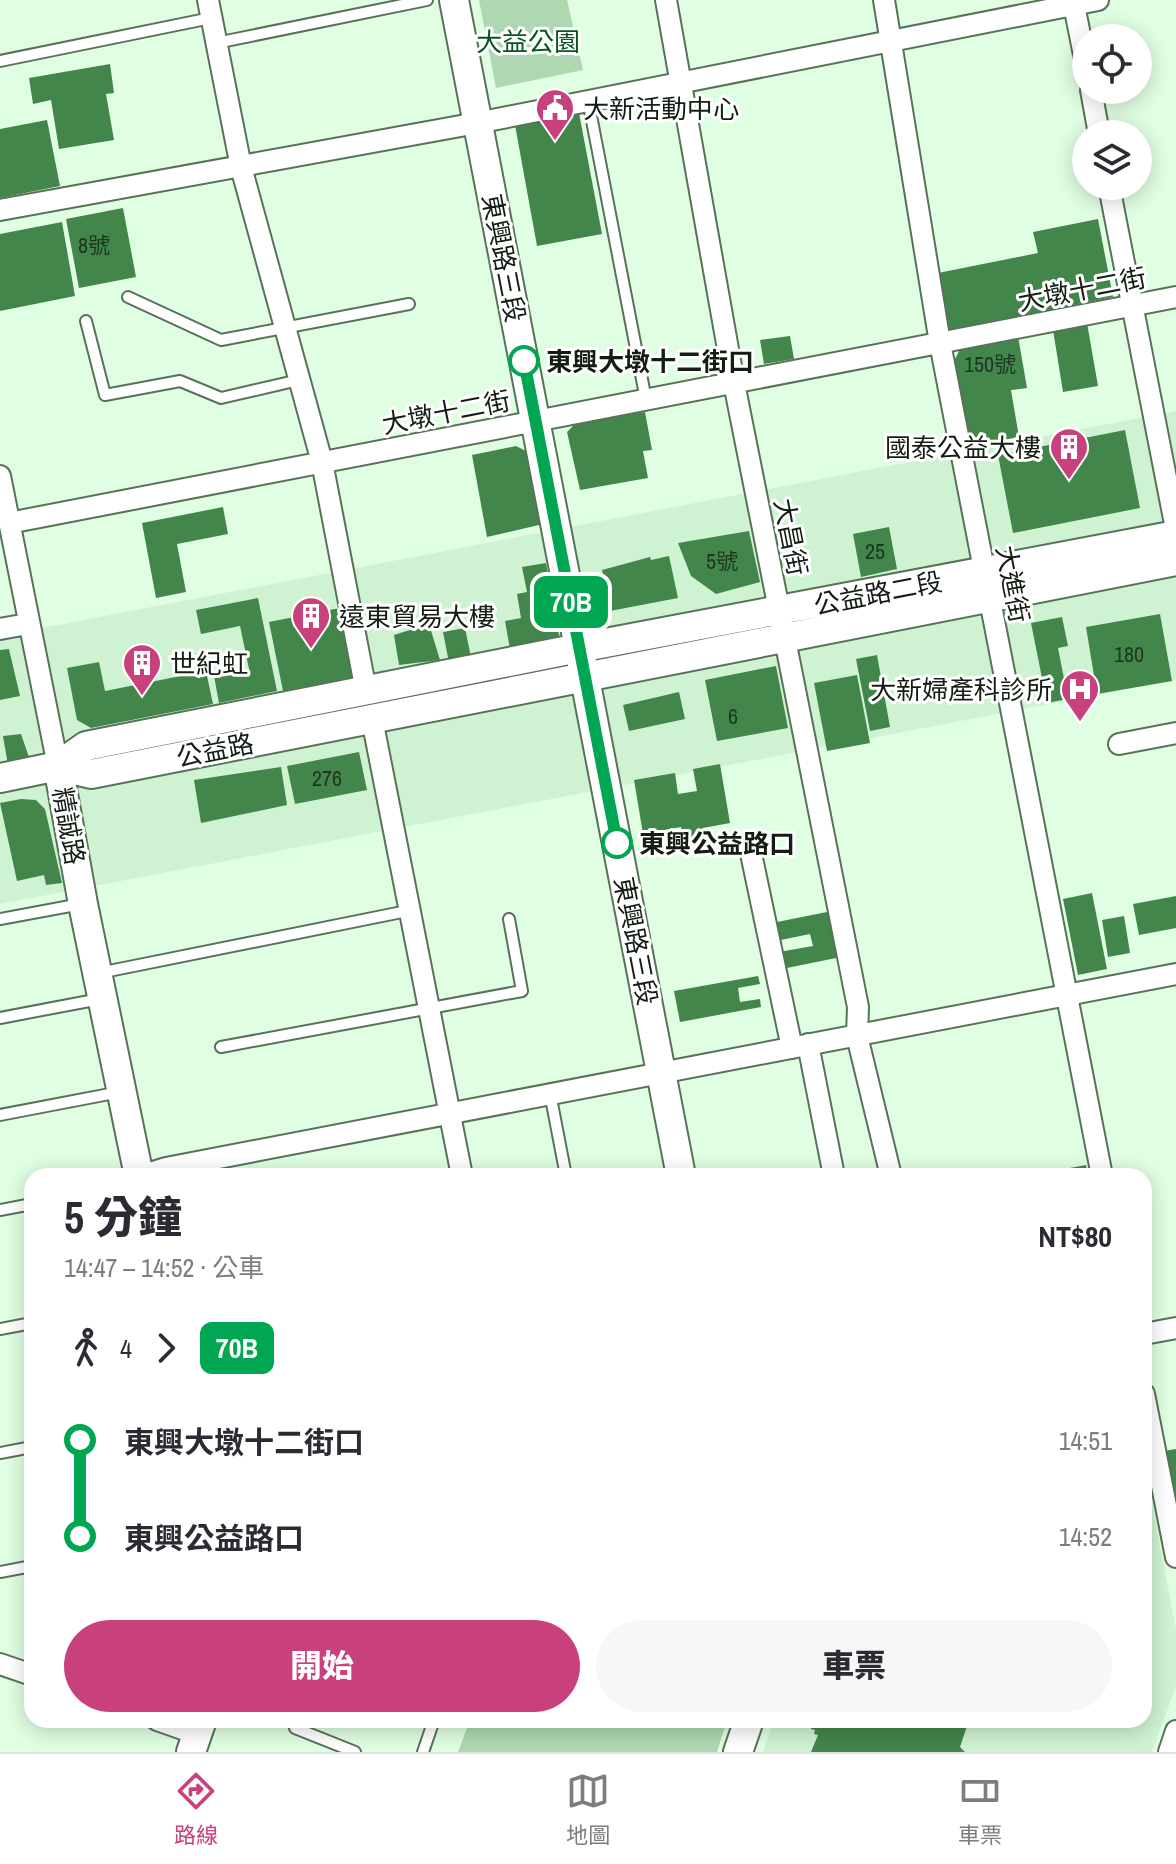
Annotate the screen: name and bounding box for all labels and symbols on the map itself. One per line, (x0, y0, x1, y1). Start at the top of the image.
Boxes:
park label: 大益公園 (476, 24, 580, 59)
public building icon: 大新活動中心 (534, 87, 576, 142)
place label: 大新活動中心 (583, 91, 739, 126)
street label: 東興路三段 (474, 191, 534, 325)
house number: 8號 (78, 230, 110, 260)
street label: 大墩十二街 (1015, 259, 1149, 319)
place label: 東興大墩十二街口 (546, 344, 754, 379)
marker: 東興大墩十二街口 (509, 346, 539, 376)
house number: 150號 (964, 349, 1016, 379)
street label: 大墩十二街 (379, 382, 513, 442)
building icon: 國泰公益大樓 (1048, 426, 1090, 481)
place label: 國泰公益大樓 (885, 430, 1041, 465)
street label: 大昌街 (766, 495, 816, 579)
house number: 25 (865, 536, 885, 566)
street label: 大進街 (988, 542, 1038, 626)
house number: 5號 (706, 546, 738, 576)
street label: 公益路二段 (811, 563, 945, 623)
line badge: 70B (525, 576, 617, 628)
building icon: 遠東貿易大樓 (290, 595, 332, 650)
place label: 遠東貿易大樓 (339, 599, 495, 634)
house number: 180 (1114, 639, 1144, 669)
building icon: 世紀虹 (121, 642, 163, 697)
place label: 世紀虹 (170, 646, 248, 681)
hospital icon: 大新婦產科診所 (1059, 668, 1101, 723)
place label: 大新婦產科診所 (870, 672, 1052, 707)
house number: 6 (728, 701, 738, 731)
street label: 公益路 (173, 725, 257, 775)
house number: 276 (312, 763, 342, 793)
street label: 精誠路 (45, 785, 93, 867)
place label: 東興公益路口 (639, 826, 795, 861)
marker: 東興公益路口 (602, 828, 632, 858)
street label: 東興路三段 (606, 874, 666, 1008)

